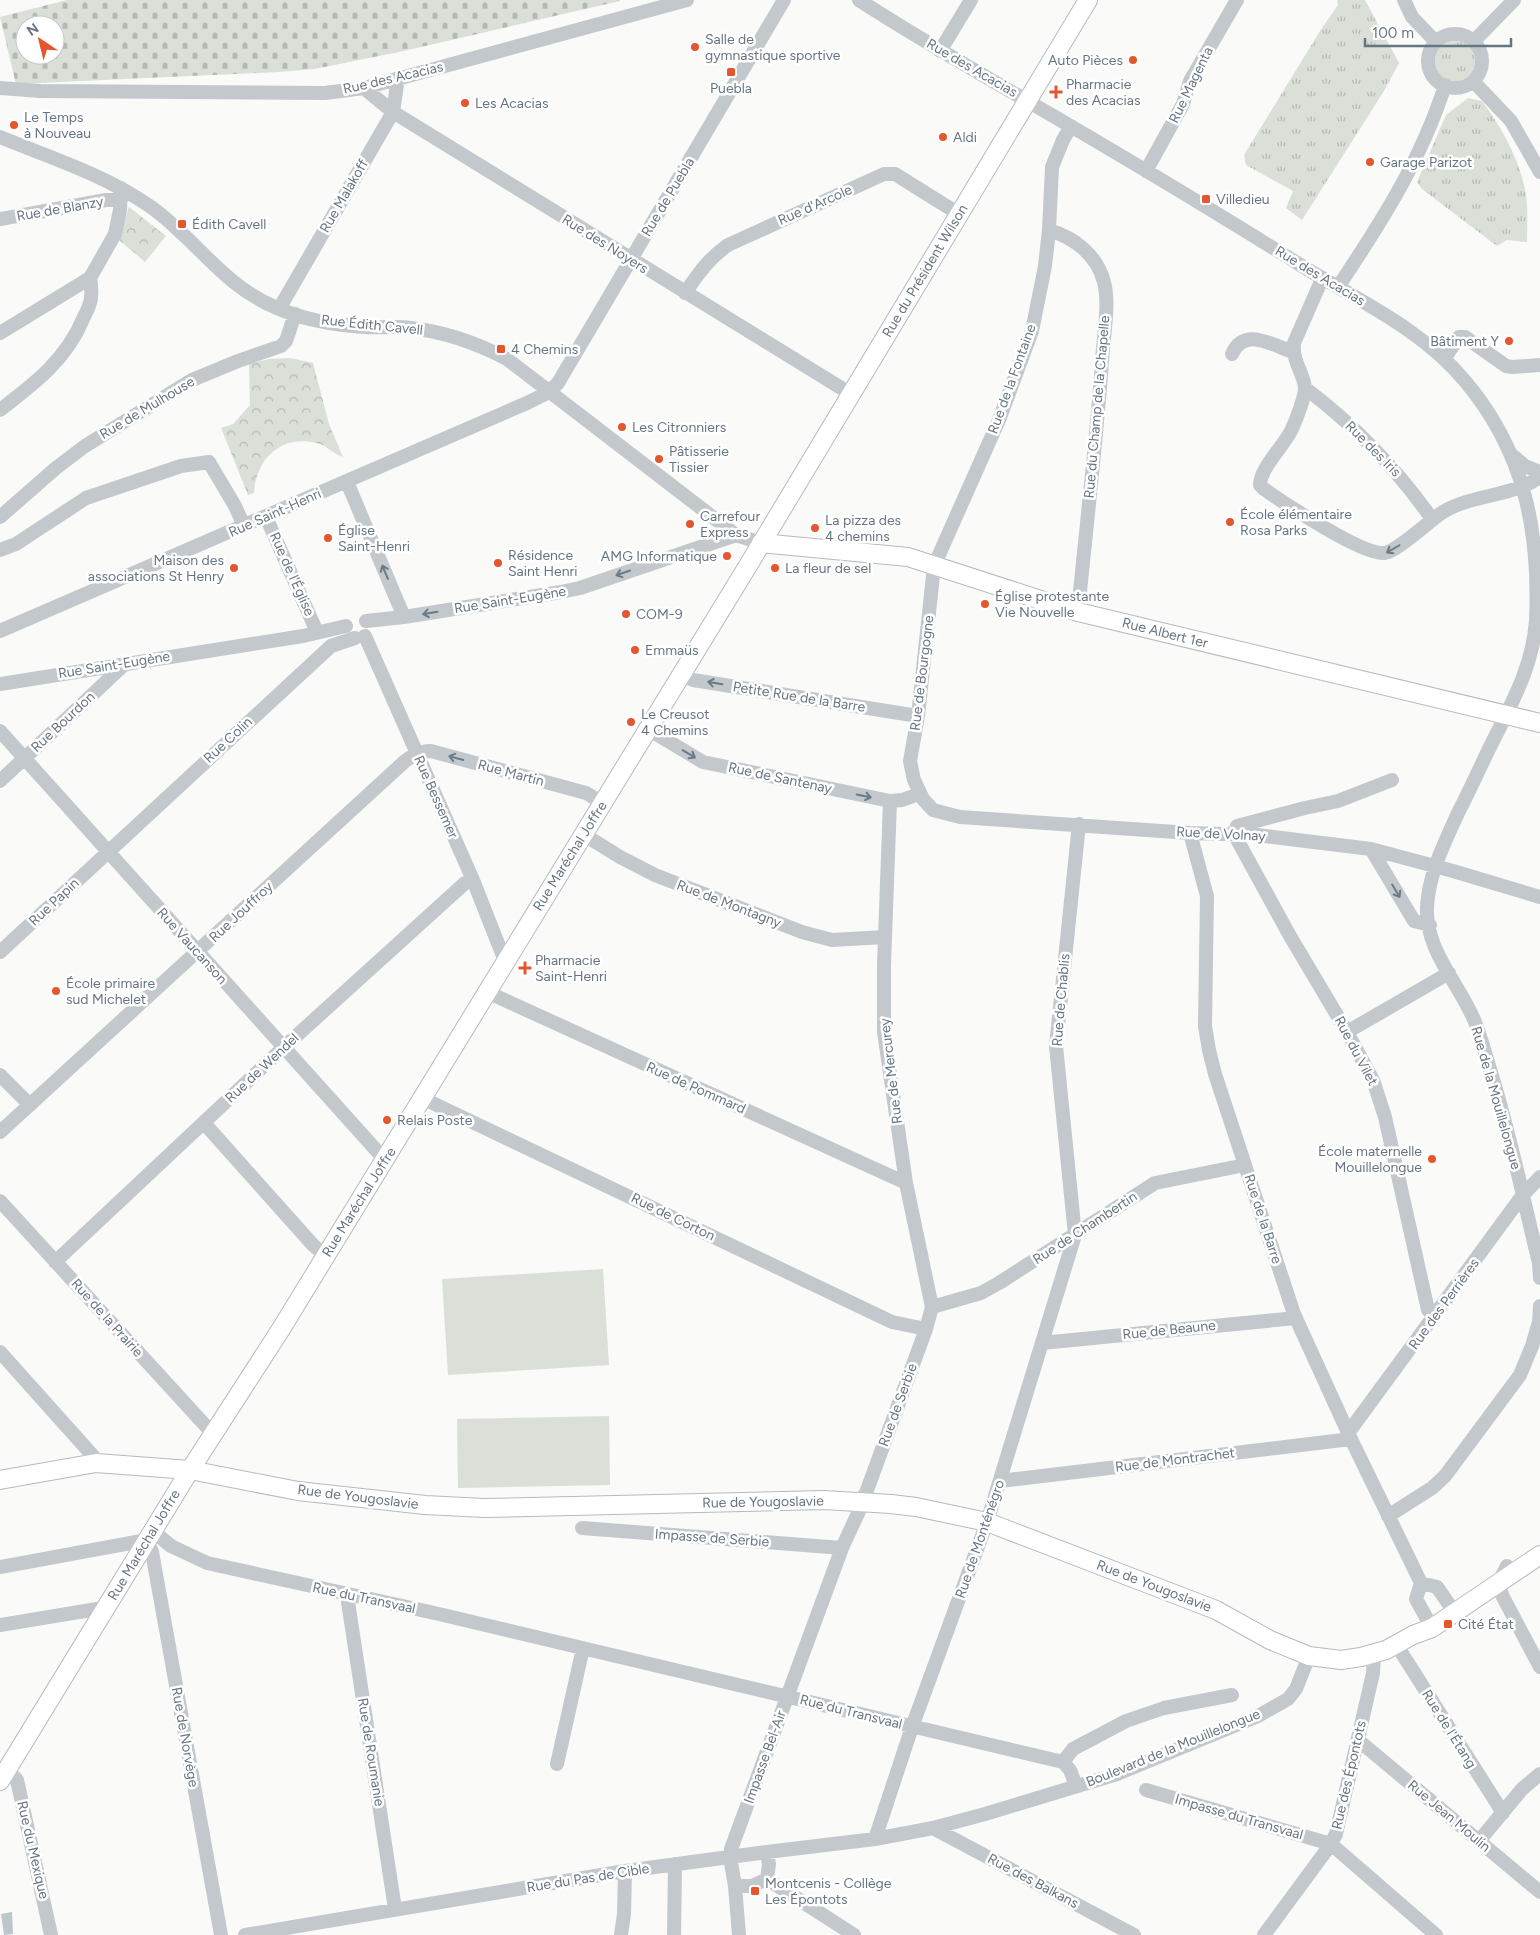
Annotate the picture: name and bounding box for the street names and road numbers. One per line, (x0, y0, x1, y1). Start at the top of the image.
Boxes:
street label: Rue des Acacias (924, 35, 1020, 101)
street label: Rue Magenta (1165, 44, 1217, 126)
street label: Rue des Acacias (341, 58, 445, 98)
street label: Rue de Puebla (638, 155, 698, 239)
street label: Rue Malakoff (316, 156, 372, 236)
street label: Rue d'Arcole (775, 181, 855, 229)
street label: Rue de Blanzy (15, 193, 105, 225)
street label: Rue du Président Wilson (879, 201, 972, 341)
street label: Rue des Noyers (559, 211, 651, 277)
street label: Rue des Acacias (1272, 242, 1368, 310)
street label: Rue Édith Cavell (320, 311, 424, 339)
street label: Rue du Champ de la Chapelle (1081, 314, 1113, 499)
street label: Rue de la Fontaine (984, 322, 1040, 436)
street label: Rue de Mulhouse (96, 373, 198, 443)
street label: Rue des Iris (1342, 418, 1404, 480)
street label: Rue Saint-Henri (226, 485, 324, 541)
street label: Rue de l'Église (266, 529, 318, 619)
street label: Rue Saint-Eugène (453, 583, 567, 617)
street label: Rue de Bourgogne (906, 614, 938, 732)
street label: Rue Albert 1er (1120, 614, 1210, 652)
street label: Rue Saint-Eugène (57, 648, 171, 682)
street label: Petite Rue de la Barre (732, 678, 867, 716)
street label: Rue Bourdon (28, 688, 99, 756)
street label: Rue Colin (200, 713, 256, 767)
street label: Rue Bessemer (410, 753, 462, 841)
street label: Rue Martin (476, 756, 546, 790)
street label: Rue de Santenay (727, 759, 834, 797)
street label: Rue Maréchal Joffre (529, 798, 611, 914)
street label: Rue de Volnay (1176, 823, 1267, 845)
street label: Rue Papin (25, 874, 83, 929)
street label: Rue de Montagny (674, 876, 784, 932)
street label: Rue Jouffroy (206, 878, 277, 946)
street label: Rue Vaucanson (153, 904, 231, 988)
street label: Rue de Chablis (1048, 953, 1074, 1047)
street label: Rue du Vilet (1331, 1013, 1381, 1089)
street label: Rue de Mercurey (876, 1017, 906, 1125)
street label: Rue de la Mouillelongue (1467, 1024, 1525, 1172)
street label: Rue de Wendel (222, 1030, 302, 1106)
street label: Rue de Pommard (644, 1058, 748, 1118)
street label: Rue Maréchal Joffre (318, 1144, 400, 1260)
street label: Rue de la Barre (1240, 1172, 1286, 1266)
street label: Rue de Chambertin (1030, 1188, 1140, 1268)
street label: Rue de Corton (628, 1189, 718, 1245)
street label: Rue des Perrières (1405, 1255, 1483, 1353)
street label: Rue de la Prairie (67, 1275, 147, 1361)
street label: Rue de Beaune (1122, 1317, 1217, 1343)
street label: Rue de Serbie (875, 1361, 921, 1449)
street label: Rue de Montrachet (1114, 1444, 1236, 1476)
street label: Rue de Monténégro (952, 1478, 1008, 1600)
street label: Rue de Yougoslavie (297, 1481, 420, 1513)
street label: Rue Maréchal Joffre (104, 1486, 184, 1603)
street label: Rue de Yougoslavie (702, 1492, 824, 1512)
street label: Impasse de Serbie (654, 1526, 770, 1551)
street label: Rue de Yougoslavie (1094, 1556, 1214, 1616)
street label: Rue du Transvaal (311, 1579, 417, 1617)
street label: Rue de Norvège (168, 1686, 202, 1789)
street label: Rue de l'Étang (1418, 1687, 1480, 1771)
street label: Rue du Transvaal (798, 1691, 904, 1733)
street label: Rue de Roumanie (354, 1697, 388, 1808)
street label: Boulevard de la Mouillelongue (1084, 1705, 1263, 1791)
street label: Impasse Bel-Air (740, 1708, 790, 1806)
street label: Rue des Épontots (1328, 1719, 1370, 1831)
street label: Rue Jean Moulin (1404, 1776, 1494, 1856)
street label: Impasse du Transvaal (1173, 1791, 1305, 1843)
street label: Rue du Mexique (13, 1799, 53, 1901)
street label: Rue des Balkans (985, 1850, 1081, 1912)
street label: Rue du Pas de Cible (526, 1860, 651, 1896)

